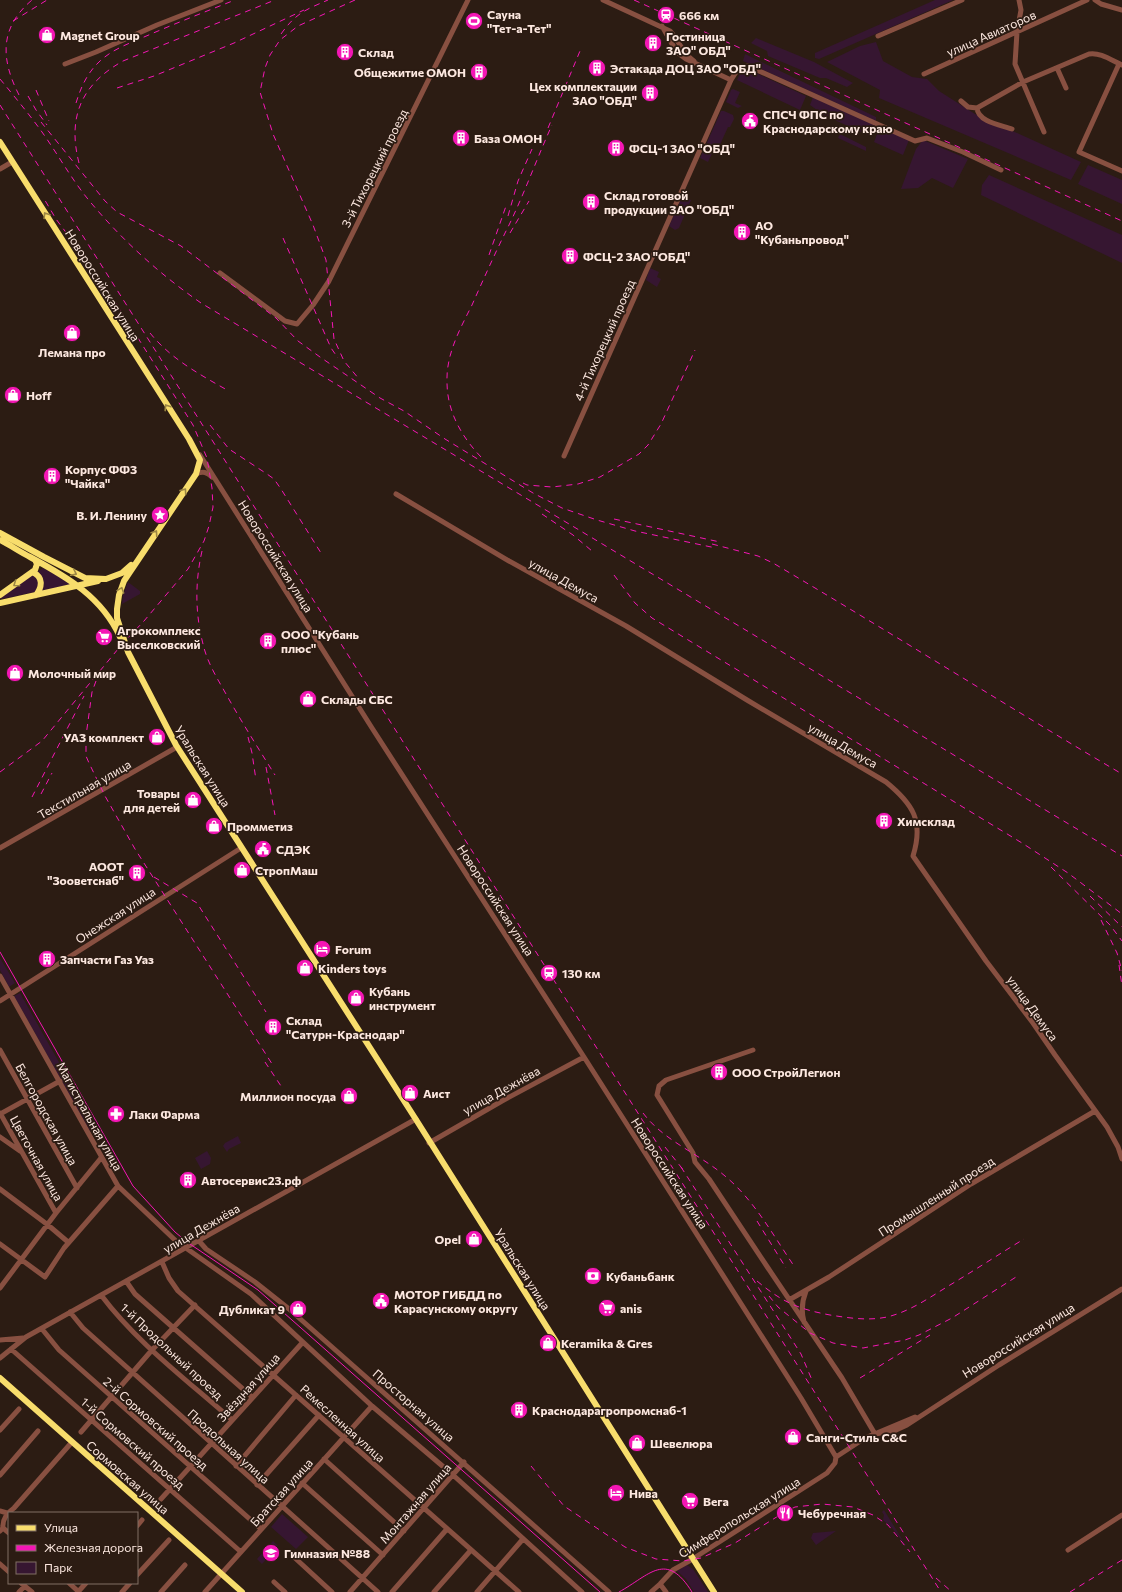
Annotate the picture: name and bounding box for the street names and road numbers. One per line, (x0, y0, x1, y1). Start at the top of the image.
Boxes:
street label: улица Авиаторов (944, 7, 1038, 59)
street label: 3-й Тихорецкий проезд (338, 106, 410, 230)
street label: Новороссийская улица (63, 226, 143, 344)
street label: 4-й Тихорецкий проезд (571, 277, 637, 403)
street label: Новороссийская улица (236, 497, 316, 615)
street label: улица Демуса (527, 555, 601, 605)
street label: улица Демуса (806, 720, 880, 770)
street label: Уральская улица (172, 723, 234, 809)
street label: Текстильная улица (35, 757, 133, 821)
street label: Новороссийская улица (455, 842, 537, 958)
street label: Онежская улица (73, 884, 157, 946)
street label: улица Демуса (1005, 973, 1061, 1043)
street label: Магистральная улица (54, 1059, 126, 1173)
street label: Белгородская улица (13, 1061, 81, 1167)
street label: улица Дежнёва (460, 1063, 542, 1117)
street label: Цветочная улица (8, 1113, 66, 1203)
street label: Новороссийская улица (629, 1115, 711, 1231)
street label: Промышленный проезд (875, 1153, 997, 1239)
street label: улица Дежнёва (160, 1200, 242, 1256)
street label: Уральская улица (492, 1226, 554, 1312)
street label: 1-й Продольный проезд (118, 1300, 226, 1402)
street label: Новороссийская улица (959, 1300, 1077, 1380)
street label: Звёздная улица (214, 1350, 282, 1424)
street label: Просторная улица (370, 1366, 458, 1444)
street label: 2-й Сормовский проезд (101, 1374, 211, 1472)
street label: Ремесленная улица (298, 1381, 388, 1465)
street label: 1-й Сормовский проезд (78, 1394, 188, 1492)
street label: Продольная улица (185, 1406, 273, 1486)
street label: Сормовская улица (84, 1437, 172, 1517)
street label: Братская улица (247, 1455, 315, 1529)
street label: Монтажная улица (376, 1460, 454, 1546)
street label: Симферопольская улица (676, 1474, 802, 1560)

